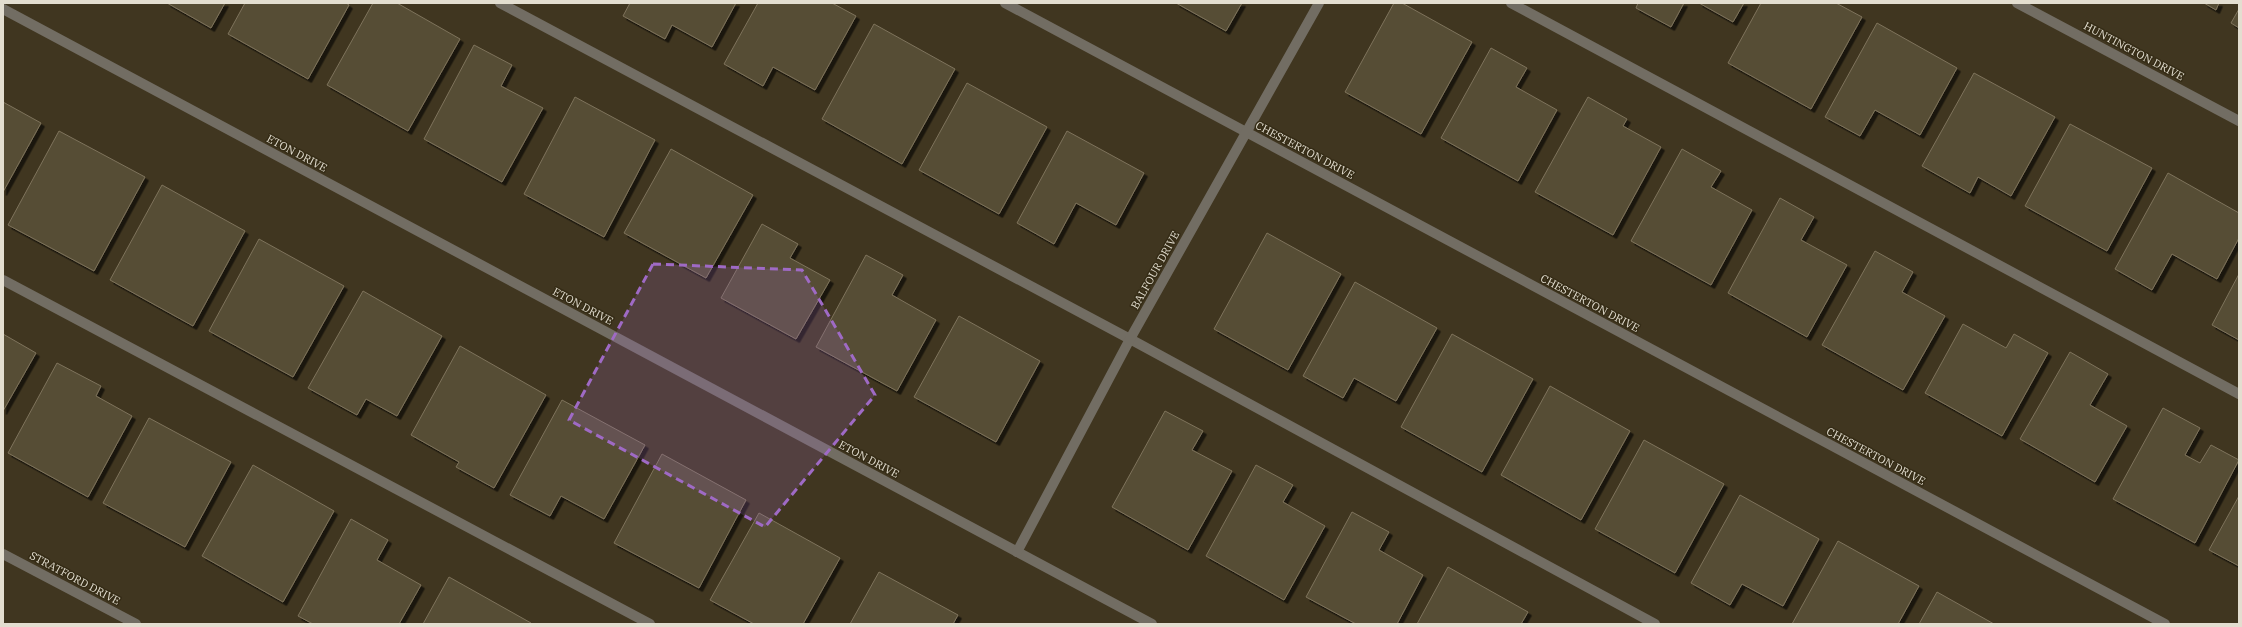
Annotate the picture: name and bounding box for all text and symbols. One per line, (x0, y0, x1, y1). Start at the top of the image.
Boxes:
street label: HUNTINGTON DRIVE (2081, 19, 2187, 83)
street label: CHESTERTON DRIVE (1253, 118, 1357, 182)
street label: ETON DRIVE (264, 131, 330, 175)
street label: BALFOUR DRIVE (1128, 228, 1182, 312)
street label: CHESTERTON DRIVE (1538, 271, 1642, 335)
street label: ETON DRIVE (550, 284, 616, 328)
street label: CHESTERTON DRIVE (1824, 424, 1928, 488)
street label: ETON DRIVE (836, 437, 902, 481)
street label: STRATFORD DRIVE (27, 548, 123, 608)

